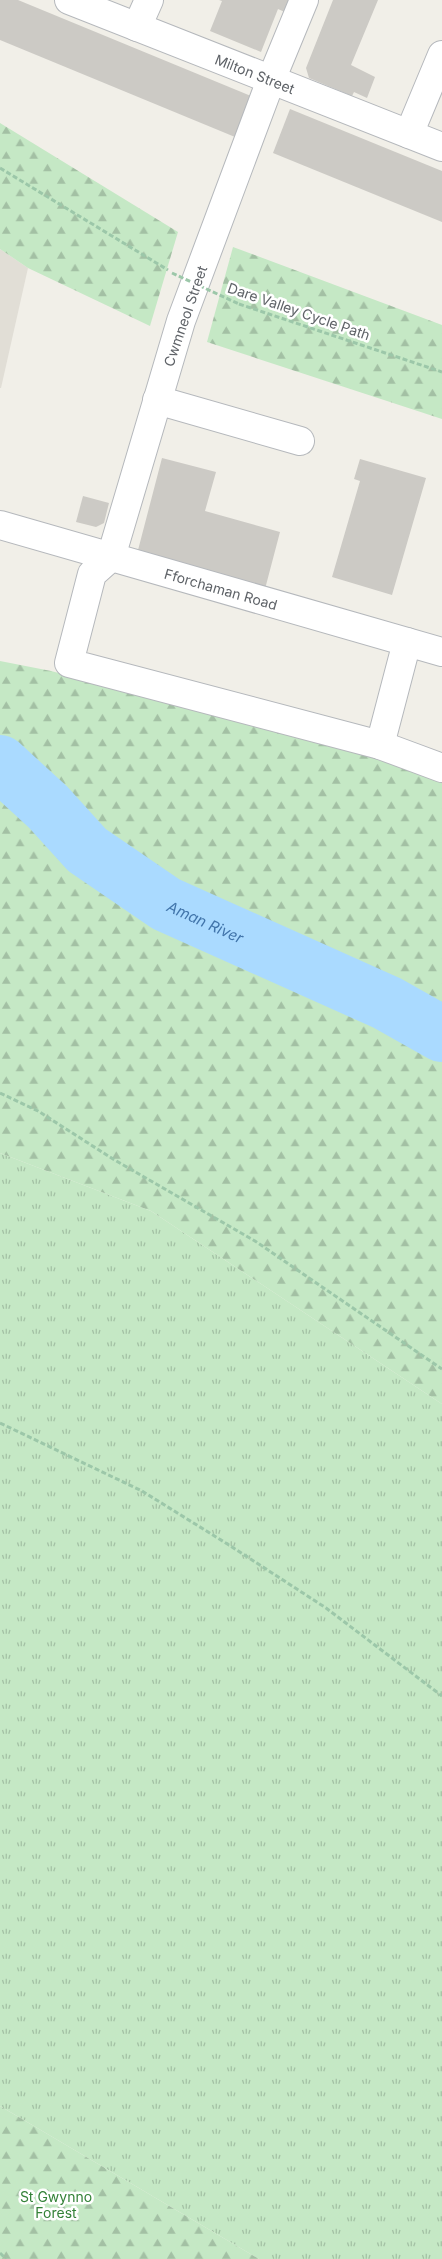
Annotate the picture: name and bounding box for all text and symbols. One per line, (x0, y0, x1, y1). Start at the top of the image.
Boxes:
street label: Milton Street (213, 50, 298, 97)
street label: Cwmneol Street (160, 263, 210, 369)
street label: Dare Valley Cycle Path (226, 279, 372, 343)
street label: Fforchaman Road (163, 564, 280, 613)
water label: Aman River (163, 896, 247, 947)
park label: St Gwynno Forest (20, 2188, 92, 2221)

